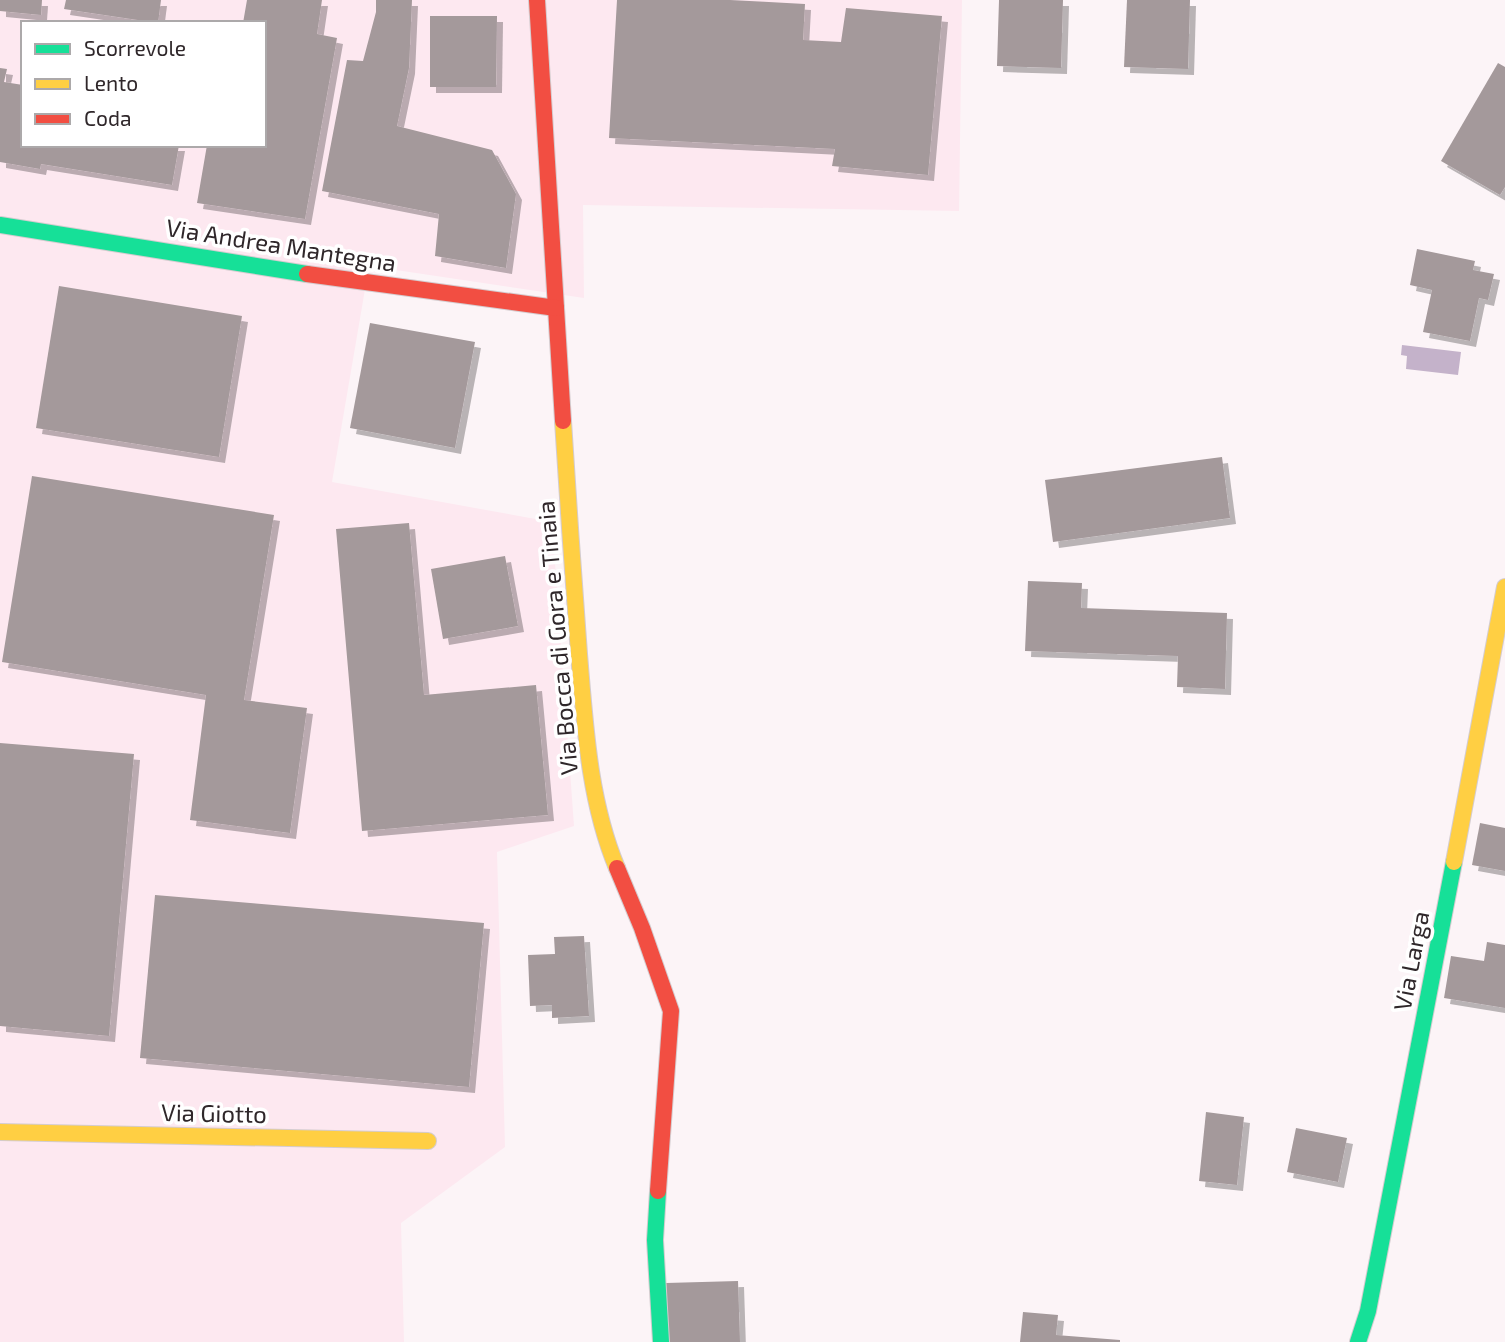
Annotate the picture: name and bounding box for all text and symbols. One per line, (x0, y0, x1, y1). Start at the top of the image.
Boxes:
legend (21, 21, 266, 147)
text: Scorrevole (84, 35, 186, 60)
text: Lento (84, 70, 138, 95)
text: Coda (84, 105, 131, 130)
street label: Via Andrea Mantegna (164, 212, 398, 277)
street label: Via Bocca di Gora e Tinaia (530, 500, 583, 776)
street label: Via Larga (1387, 909, 1434, 1013)
street label: Via Giotto (161, 1097, 267, 1128)

